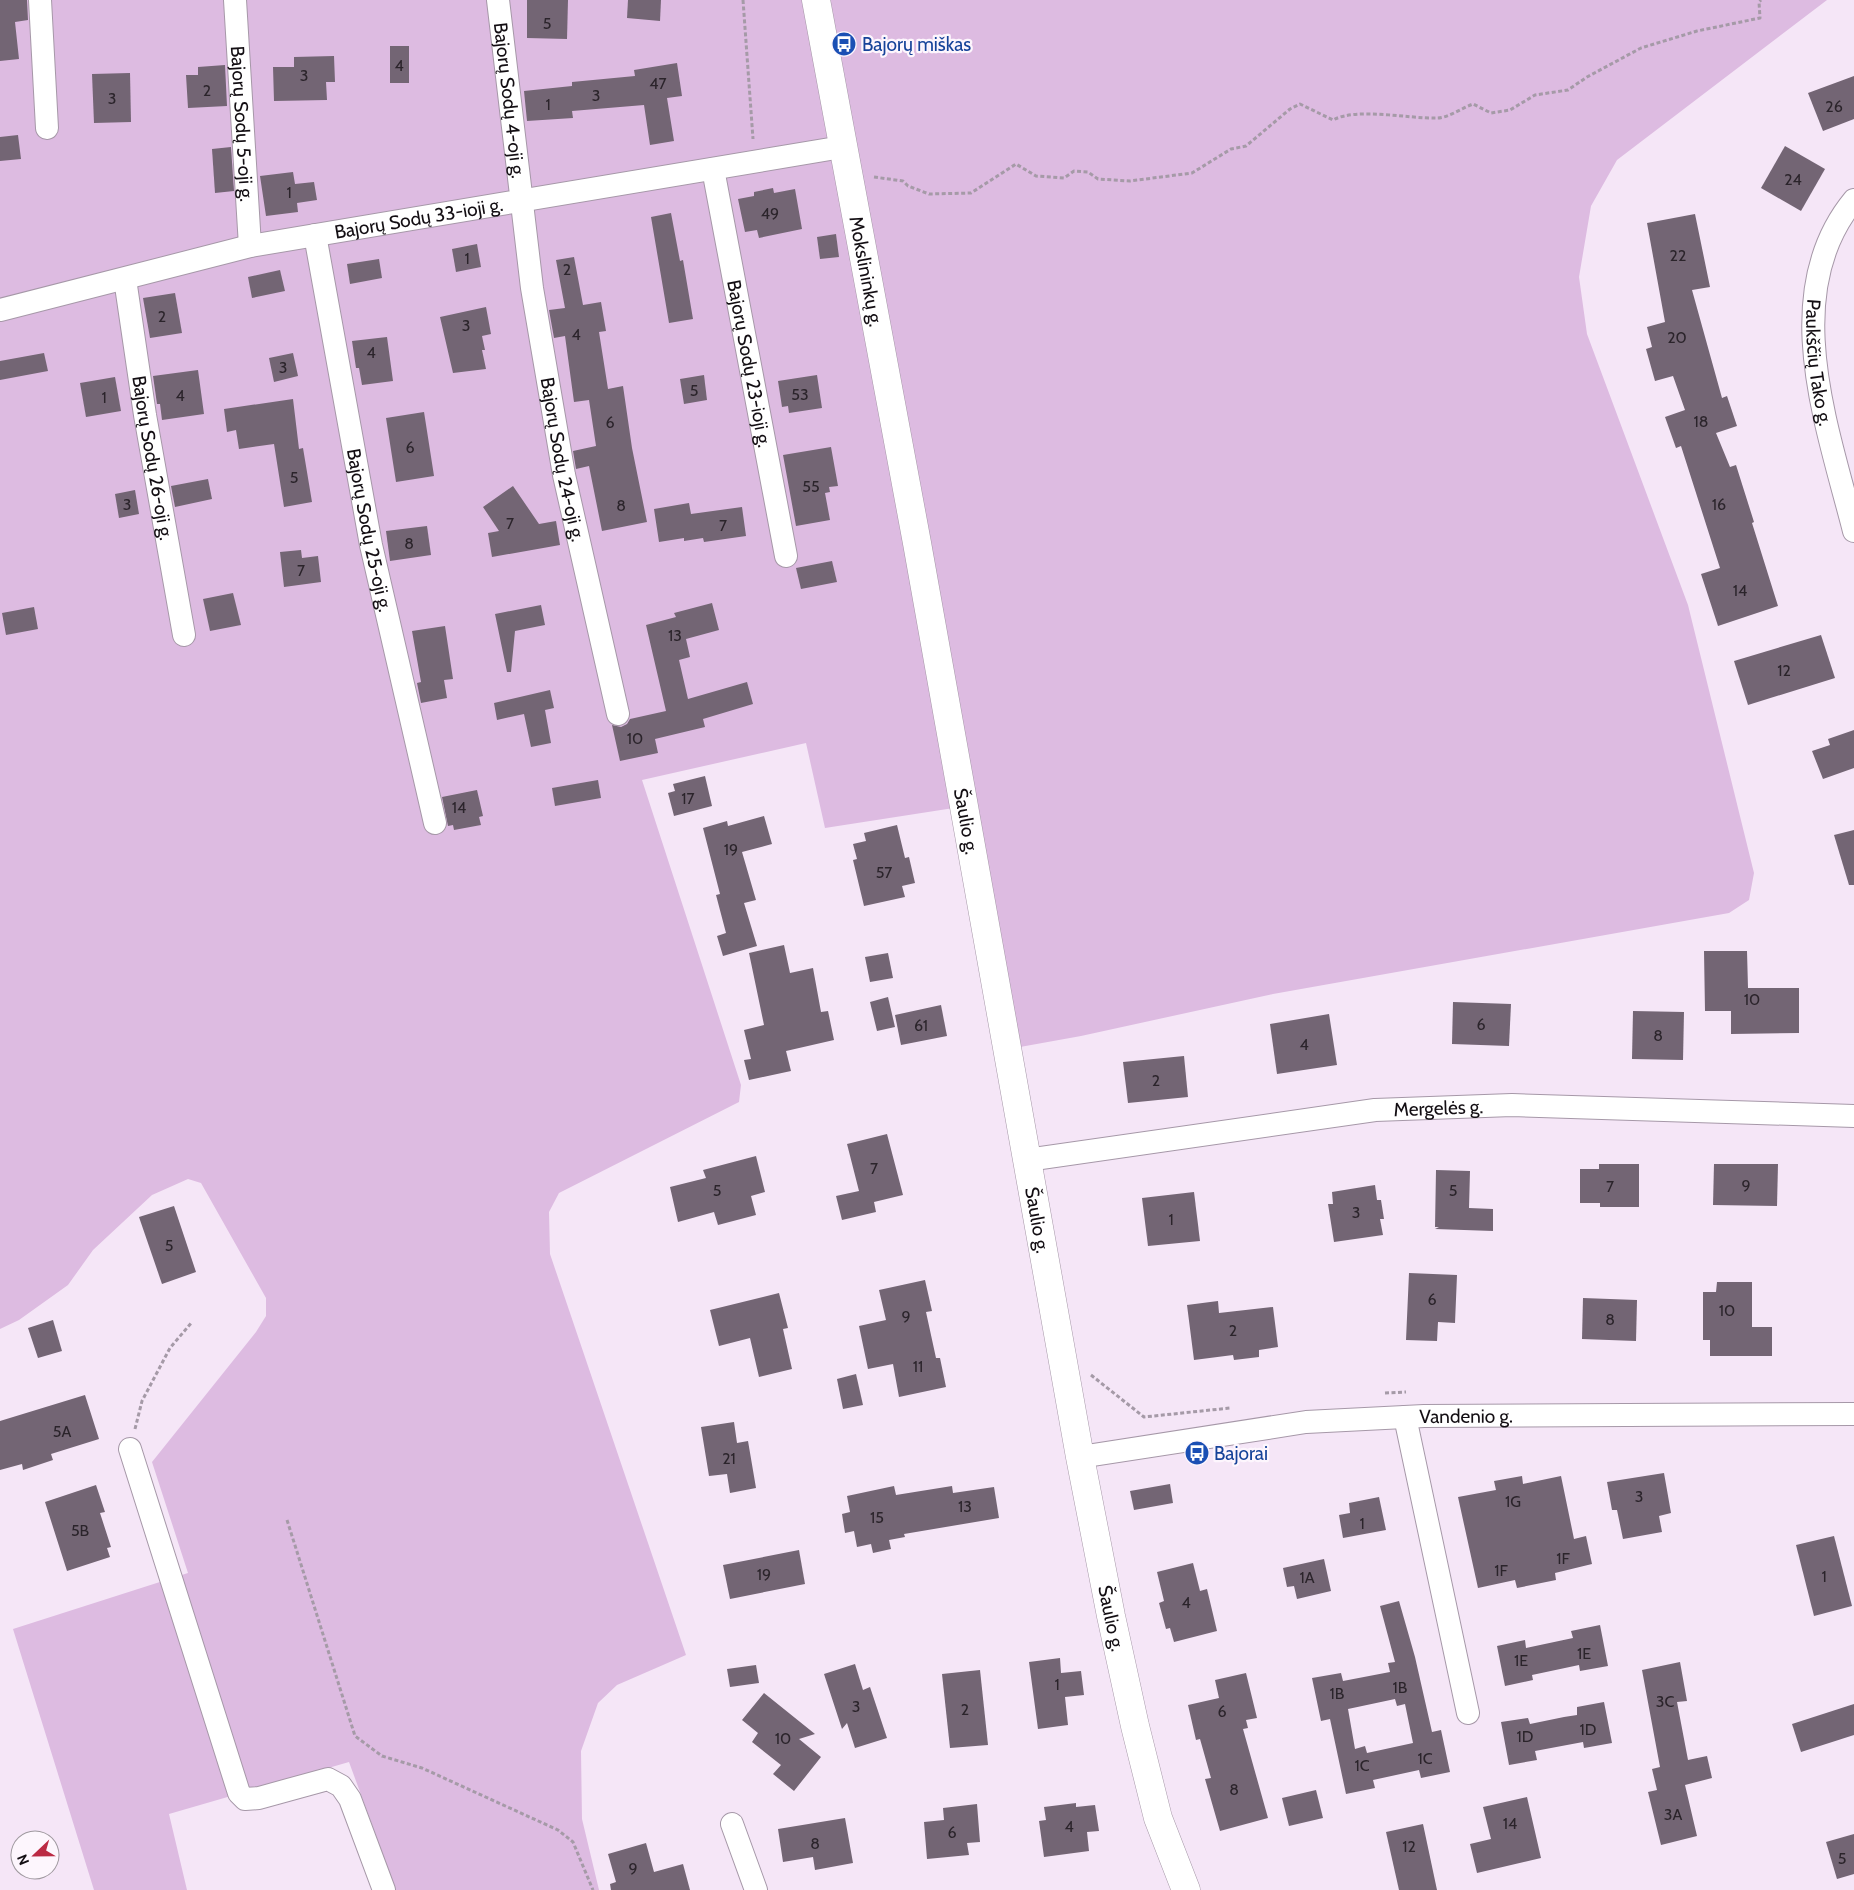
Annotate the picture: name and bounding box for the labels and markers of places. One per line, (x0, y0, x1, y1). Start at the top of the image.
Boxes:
bus stop icon: Bajorų miškas (831, 31, 857, 57)
place label: Bajorų miškas (862, 33, 971, 56)
bus stop icon: Bajorai (1184, 1440, 1210, 1466)
place label: Bajorai (1214, 1442, 1268, 1465)

